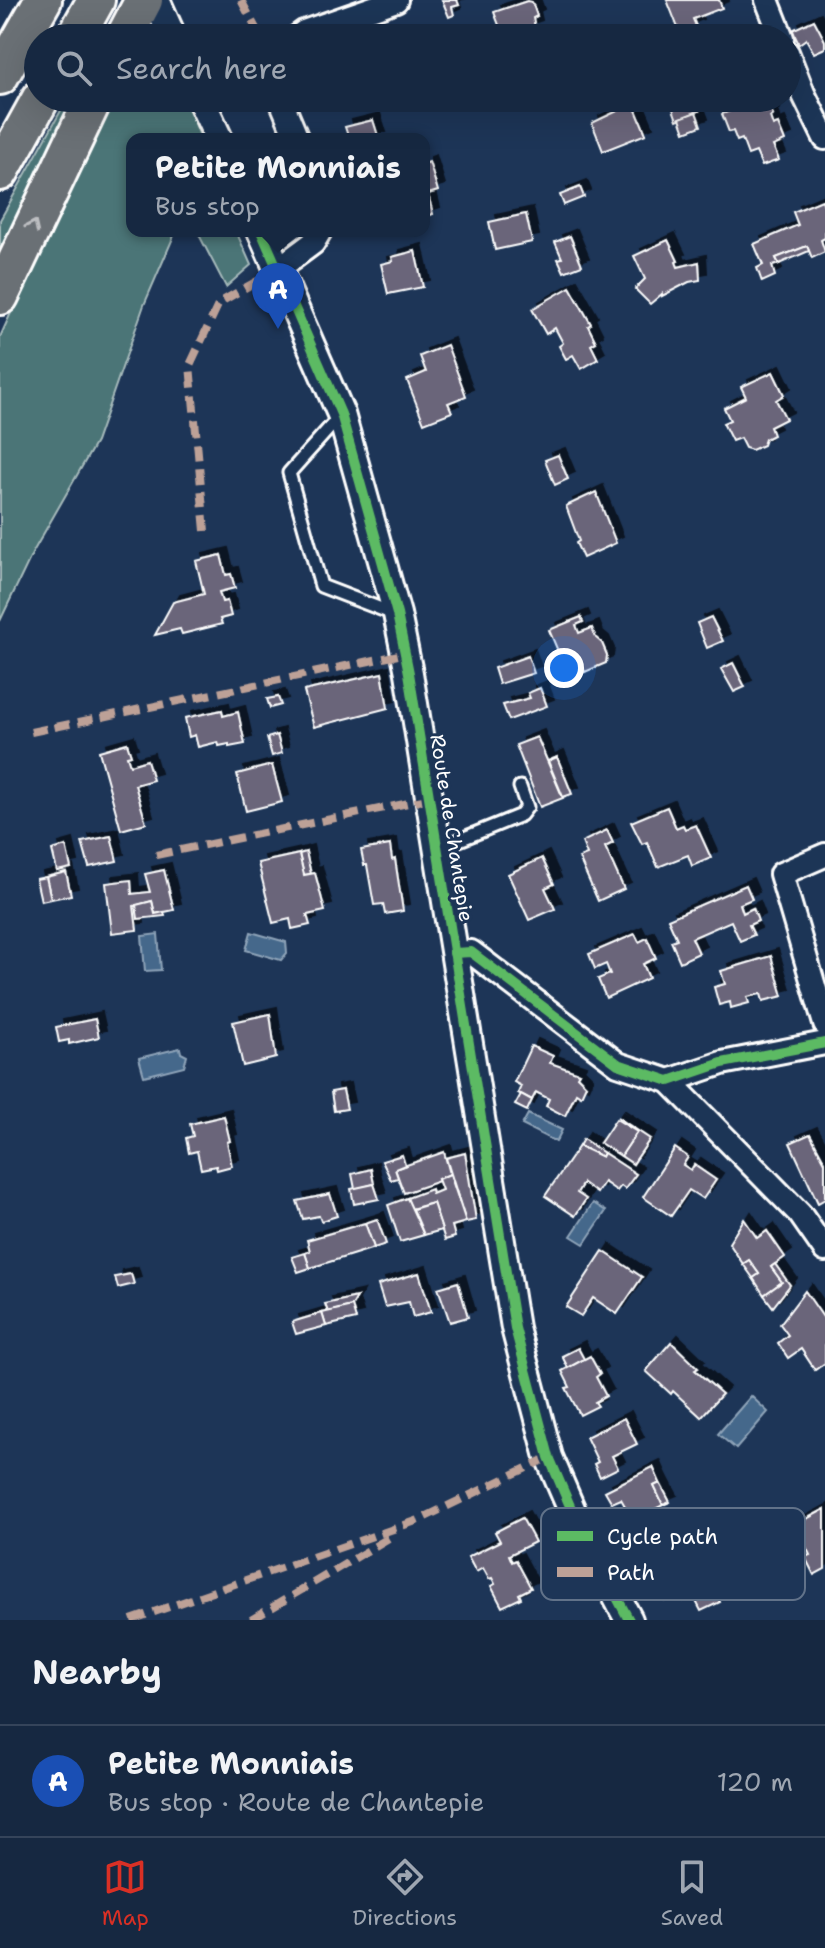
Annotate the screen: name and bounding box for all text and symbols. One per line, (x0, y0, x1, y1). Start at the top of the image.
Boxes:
search box (24, 24, 801, 112)
icon: search (52, 46, 96, 90)
text: Search here (116, 48, 287, 89)
popup (126, 133, 430, 237)
text: Petite Monniais (155, 147, 401, 188)
text: Bus stop (155, 188, 260, 223)
one-way arrow (23, 219, 39, 234)
pin: A (252, 263, 304, 329)
your location (544, 648, 584, 688)
street label: Route de Chantepie (424, 732, 480, 924)
legend (541, 1508, 805, 1600)
text: Cycle path (607, 1522, 718, 1551)
text: Path (607, 1558, 655, 1587)
text: Nearby (32, 1649, 162, 1695)
text: Petite Monniais (108, 1743, 354, 1784)
text: A (48, 1764, 68, 1799)
text: 120 m (717, 1764, 793, 1799)
text: Bus stop · Route de Chantepie (108, 1784, 484, 1819)
tab: Map (102, 1855, 149, 1932)
tab: Directions (352, 1855, 457, 1932)
tab: Saved (661, 1855, 723, 1932)

